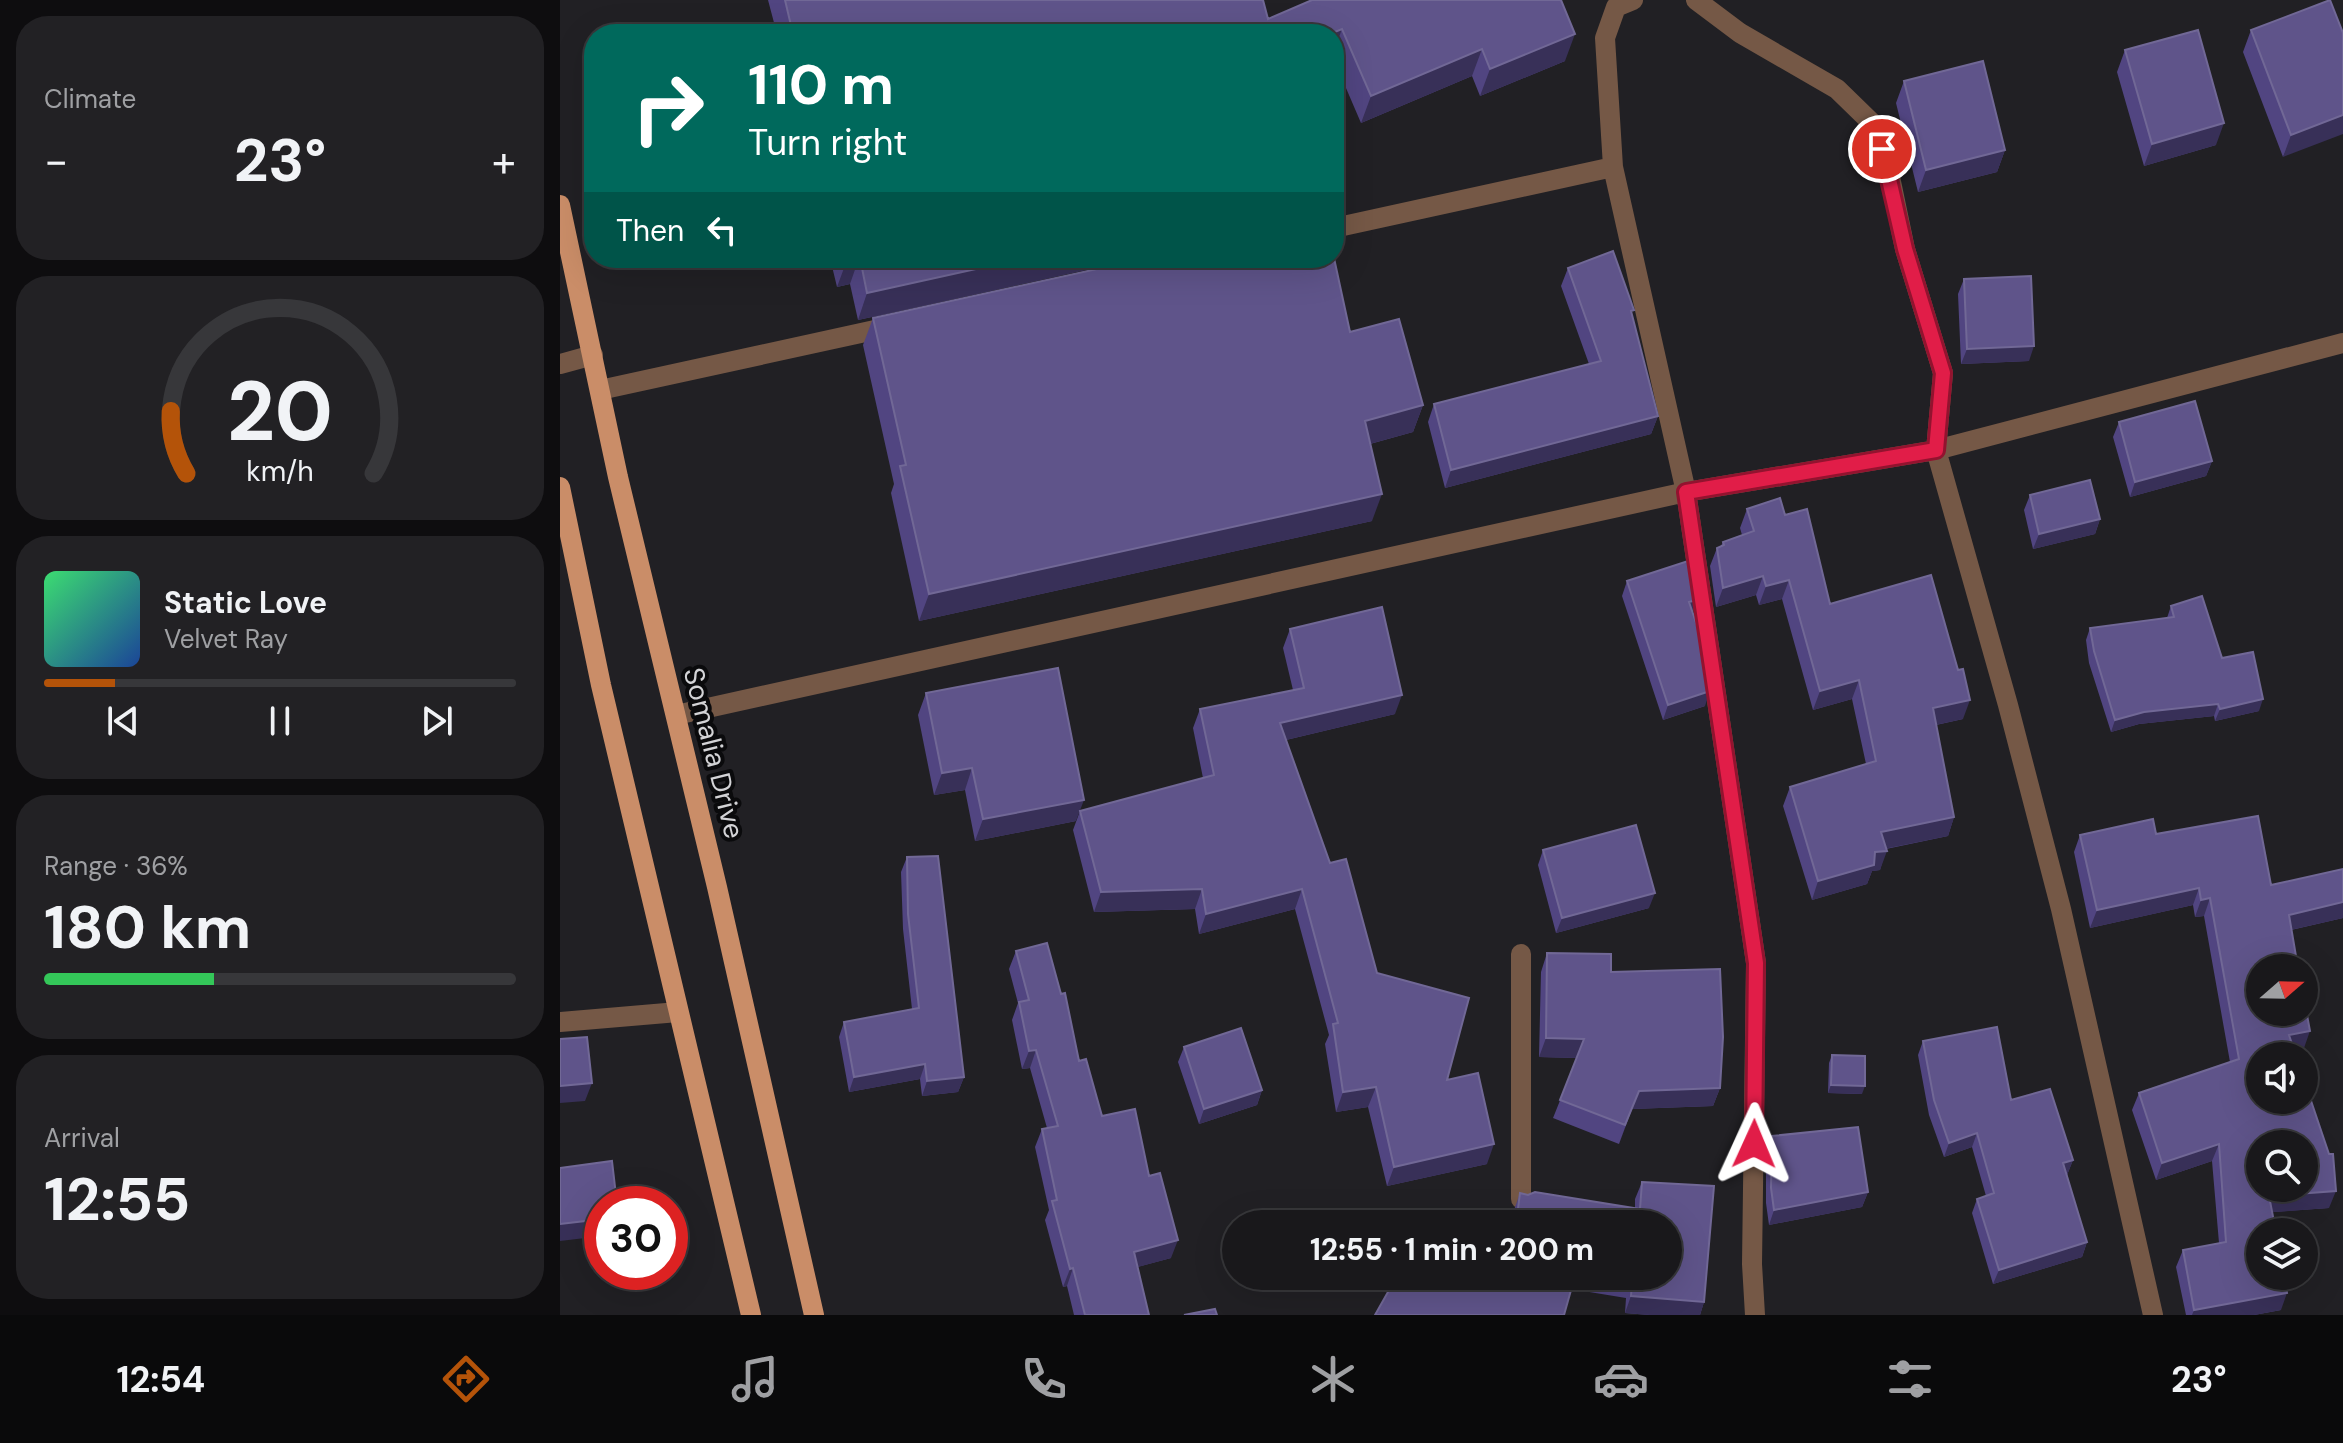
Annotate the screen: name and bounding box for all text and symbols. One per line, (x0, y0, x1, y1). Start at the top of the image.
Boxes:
text: 110 m (748, 48, 894, 121)
icon: right (616, 56, 720, 160)
text: Climate (44, 82, 136, 116)
pin (1848, 115, 1916, 183)
text: Turn right (748, 119, 907, 166)
text: 23° (234, 121, 326, 200)
icon: arrive (1860, 127, 1904, 171)
text: − (44, 132, 68, 190)
text: + (492, 132, 516, 190)
icon: left (700, 208, 744, 252)
text: Then (616, 211, 684, 250)
text: 20 (227, 356, 333, 465)
text: km/h (246, 453, 314, 490)
text: Static Love (164, 583, 327, 622)
text: Velvet Ray (164, 622, 288, 656)
street label: Somalia Drive (675, 664, 753, 842)
icon: previous (101, 699, 145, 743)
icon: pause (258, 699, 302, 743)
icon: next (415, 699, 459, 743)
text: Range · 36% (44, 849, 188, 883)
text: 180 km (44, 888, 251, 967)
north arrow (2246, 954, 2318, 1026)
map controls (2246, 954, 2318, 1290)
button: sound (2246, 1042, 2318, 1114)
position arrow (1712, 1102, 1796, 1186)
text: Arrival (44, 1121, 120, 1155)
button: search (2246, 1130, 2318, 1202)
text: 12:55 (44, 1160, 190, 1239)
speed limit sign: 30 (584, 1186, 688, 1290)
button: layers (2246, 1218, 2318, 1290)
text: 12:55 · 1 min · 200 m (1310, 1230, 1594, 1269)
icon: directions (438, 1351, 494, 1407)
icon: music (727, 1351, 783, 1407)
icon: phone (1016, 1351, 1072, 1407)
icon: climate (1305, 1351, 1361, 1407)
icon: car (1593, 1351, 1649, 1407)
icon: filters (1882, 1351, 1938, 1407)
text: 12:54 (116, 1356, 205, 1403)
text: 23° (2171, 1356, 2227, 1403)

